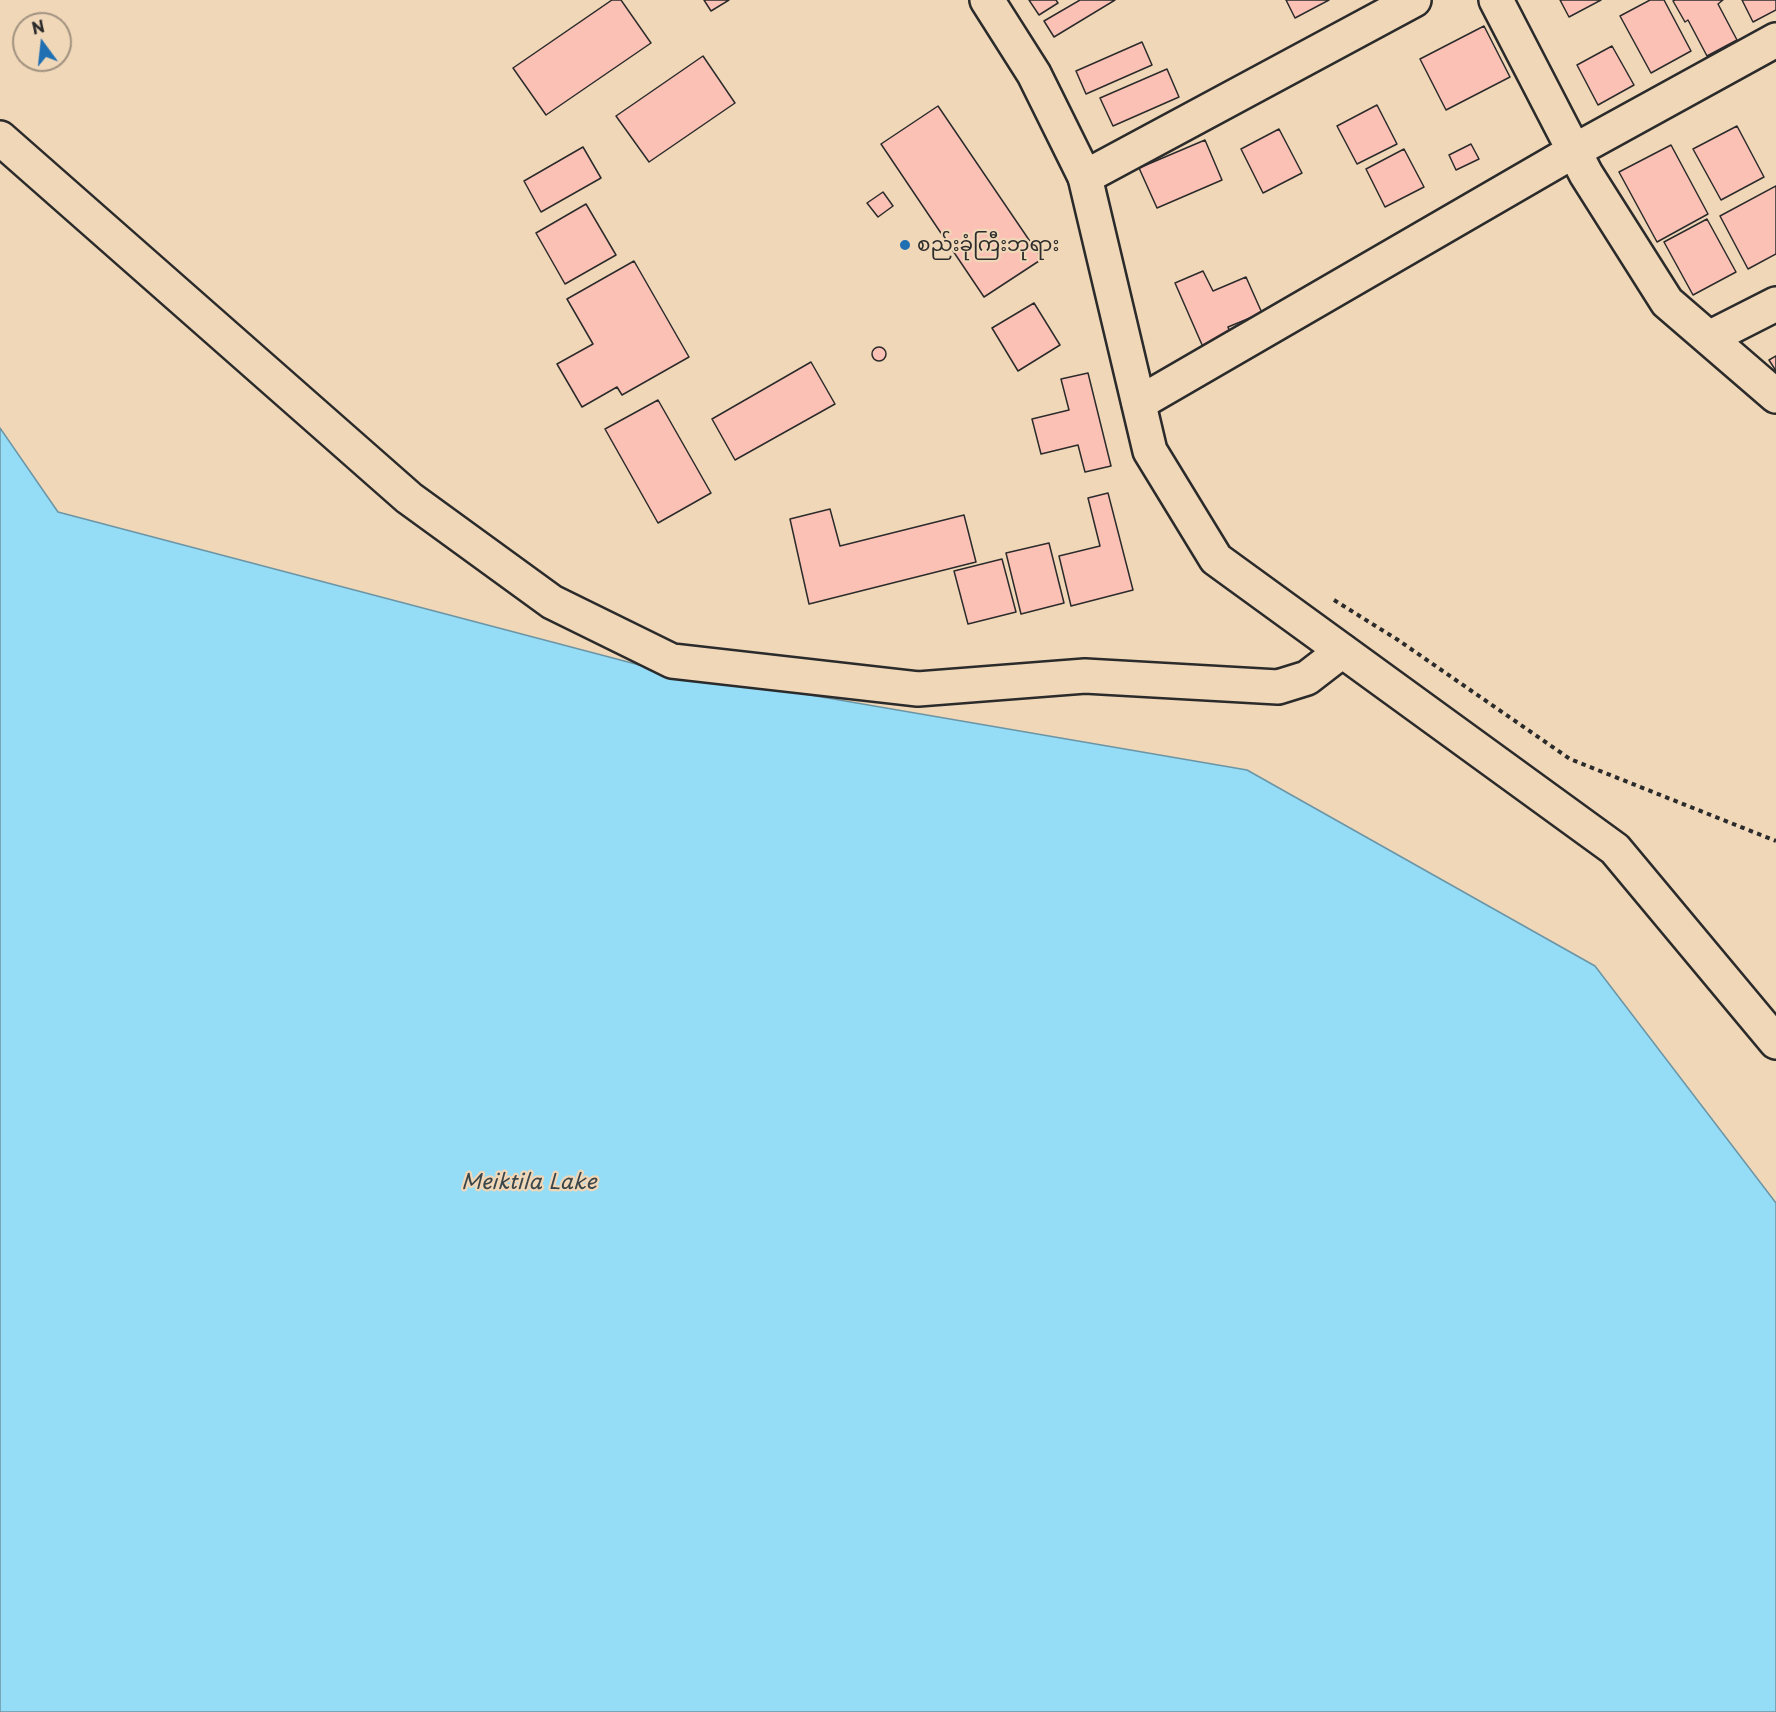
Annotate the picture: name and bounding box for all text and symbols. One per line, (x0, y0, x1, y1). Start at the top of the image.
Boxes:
north arrow (12, 12, 72, 72)
text: N (29, 13, 47, 40)
place label: စည်းခုံကြီးဘုရား (917, 233, 1059, 257)
marker: စည်းခုံကြီးဘုရား (898, 238, 912, 252)
water label: Meiktila Lake (461, 1170, 597, 1196)

